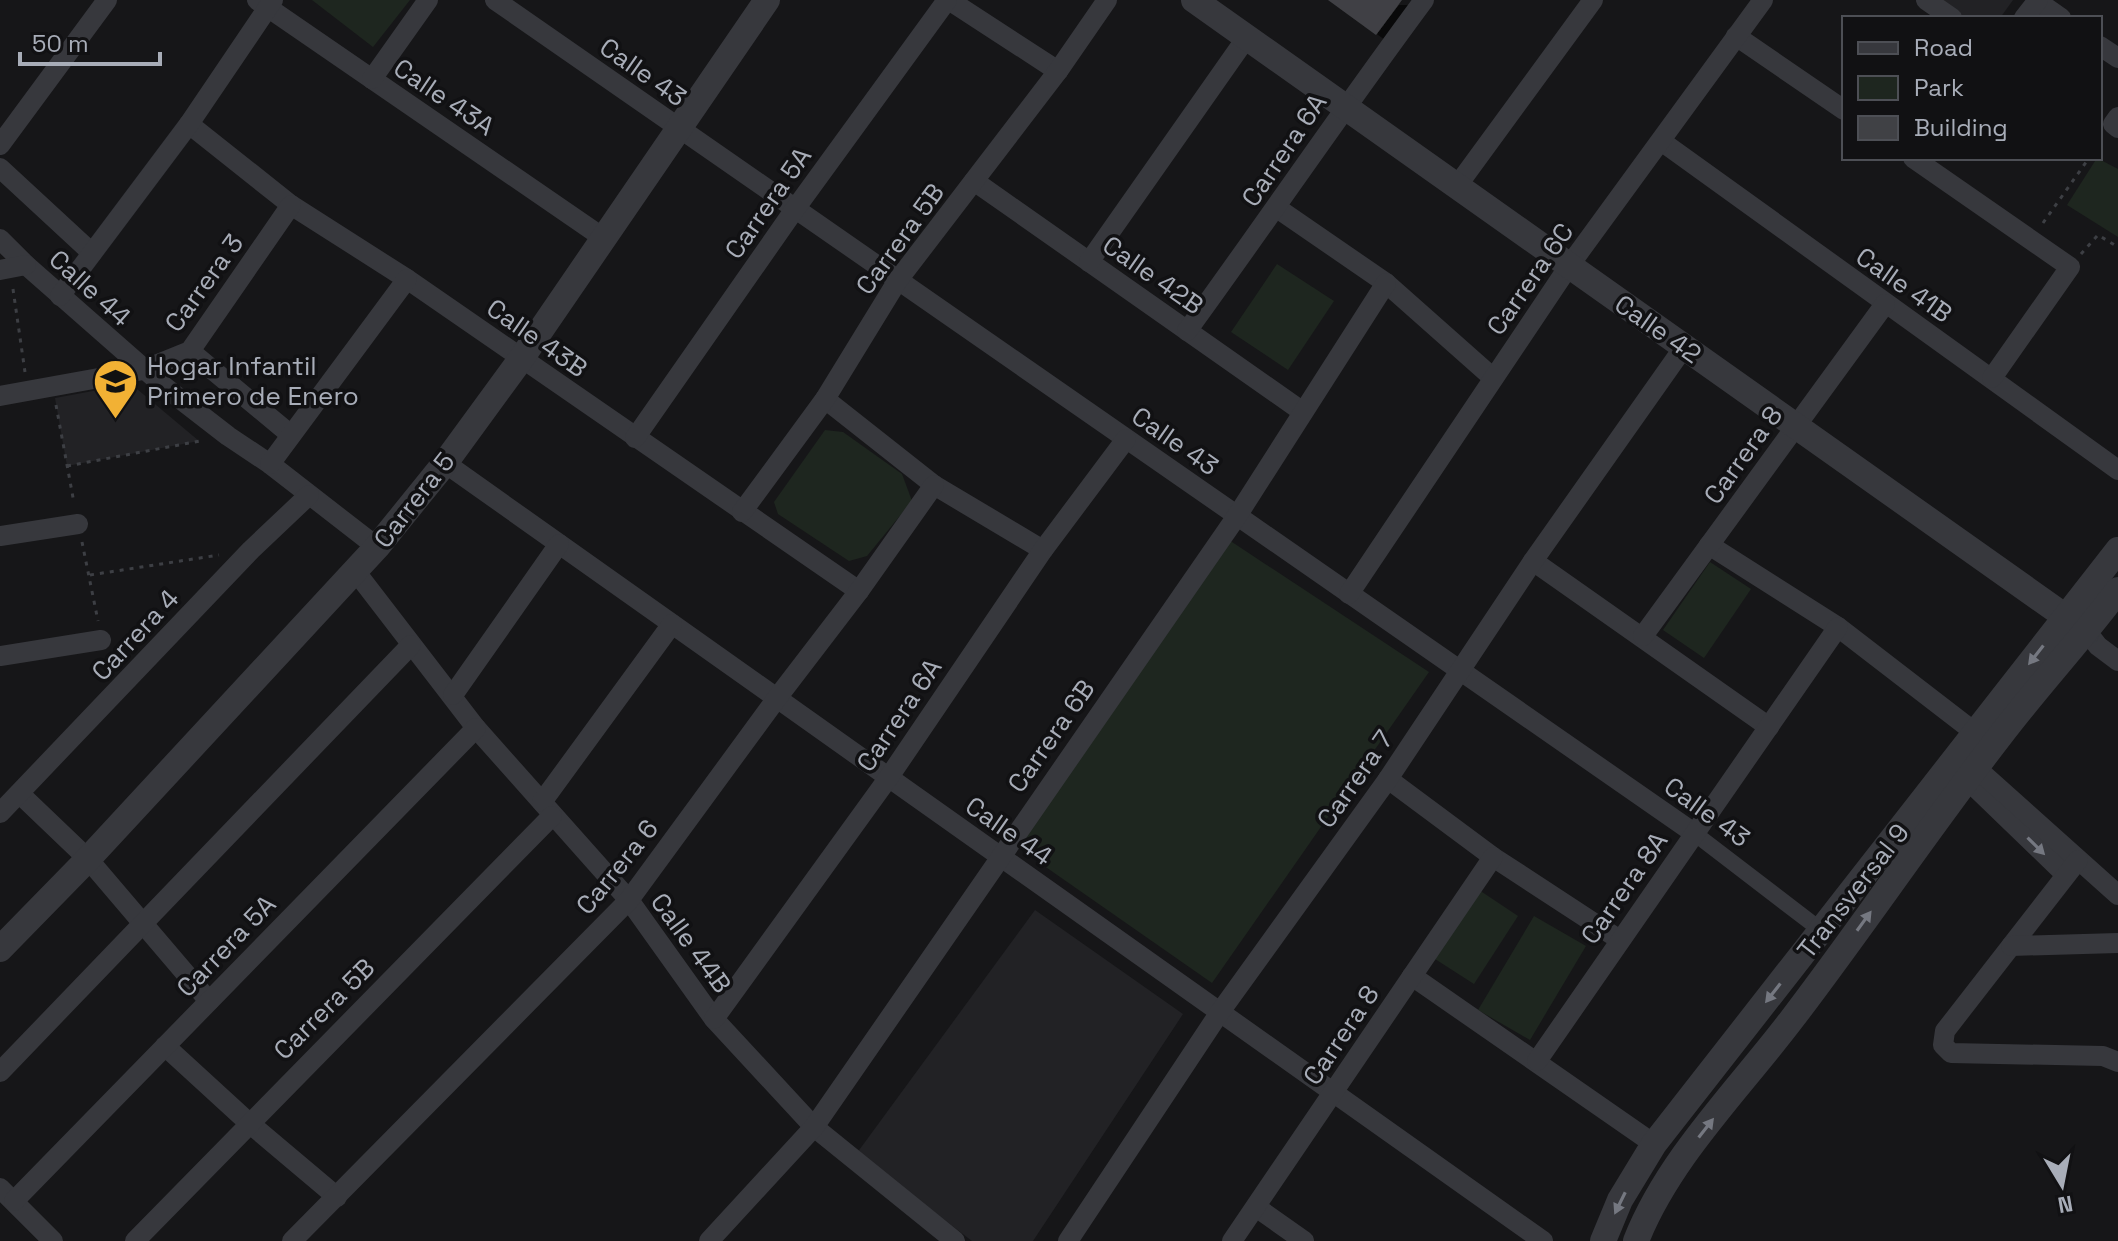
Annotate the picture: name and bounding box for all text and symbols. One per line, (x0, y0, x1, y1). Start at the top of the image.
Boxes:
scale bar (20, 16, 160, 66)
legend (1842, 16, 2102, 160)
text: 50 m (32, 28, 89, 59)
street label: Calle 43 (593, 30, 693, 114)
text: Road (1914, 32, 1973, 63)
street label: Calle 43A (387, 51, 501, 143)
text: Park (1914, 72, 1964, 103)
street label: Carrera 6A (1234, 87, 1334, 213)
text: Building (1914, 112, 2008, 143)
street label: Carrera 5A (717, 140, 819, 266)
street label: Carrera 5B (848, 176, 952, 302)
street label: Carrera 6C (1479, 216, 1581, 342)
street label: Carrera 3 (157, 227, 251, 339)
street label: Calle 42B (1096, 228, 1210, 322)
street label: Calle 41B (1849, 239, 1959, 331)
street label: Calle 44 (42, 242, 138, 334)
street label: Calle 42 (1608, 287, 1708, 371)
street label: Calle 43B (480, 291, 594, 385)
place label: Hogar Infantil Primero de Enero (147, 349, 359, 413)
school or university icon: Hogar Infantil Primero de Enero (92, 357, 140, 420)
street label: Calle 43 (1125, 399, 1225, 483)
street label: Carrera 8 (1696, 399, 1790, 511)
street label: Carrera 5 (366, 445, 462, 555)
street label: Carrera 4 (84, 582, 186, 688)
one-way arrow (2028, 645, 2044, 666)
street label: Carrera 6A (849, 652, 949, 778)
street label: Carrera 6B (1000, 673, 1102, 799)
street label: Carrera 7 (1309, 723, 1401, 835)
street label: Calle 43 (1657, 769, 1757, 855)
street label: Calle 44 (959, 789, 1059, 873)
street label: Carrera 6 (568, 812, 666, 922)
street label: Transversal 9 (1790, 816, 1916, 966)
street label: Carrera 8A (1573, 825, 1675, 951)
one-way arrow (2026, 836, 2045, 854)
street label: Calle 44B (643, 886, 739, 1000)
street label: Carrera 5A (169, 888, 283, 1004)
one-way arrow (1856, 911, 1871, 932)
street label: Carrera 5B (266, 951, 382, 1067)
street label: Carrera 8 (1295, 978, 1387, 1092)
one-way arrow (1765, 983, 1781, 1003)
one-way arrow (1698, 1118, 1714, 1138)
north arrow (2022, 1145, 2102, 1225)
text: N (2056, 1190, 2075, 1220)
one-way arrow (1613, 1191, 1627, 1214)

